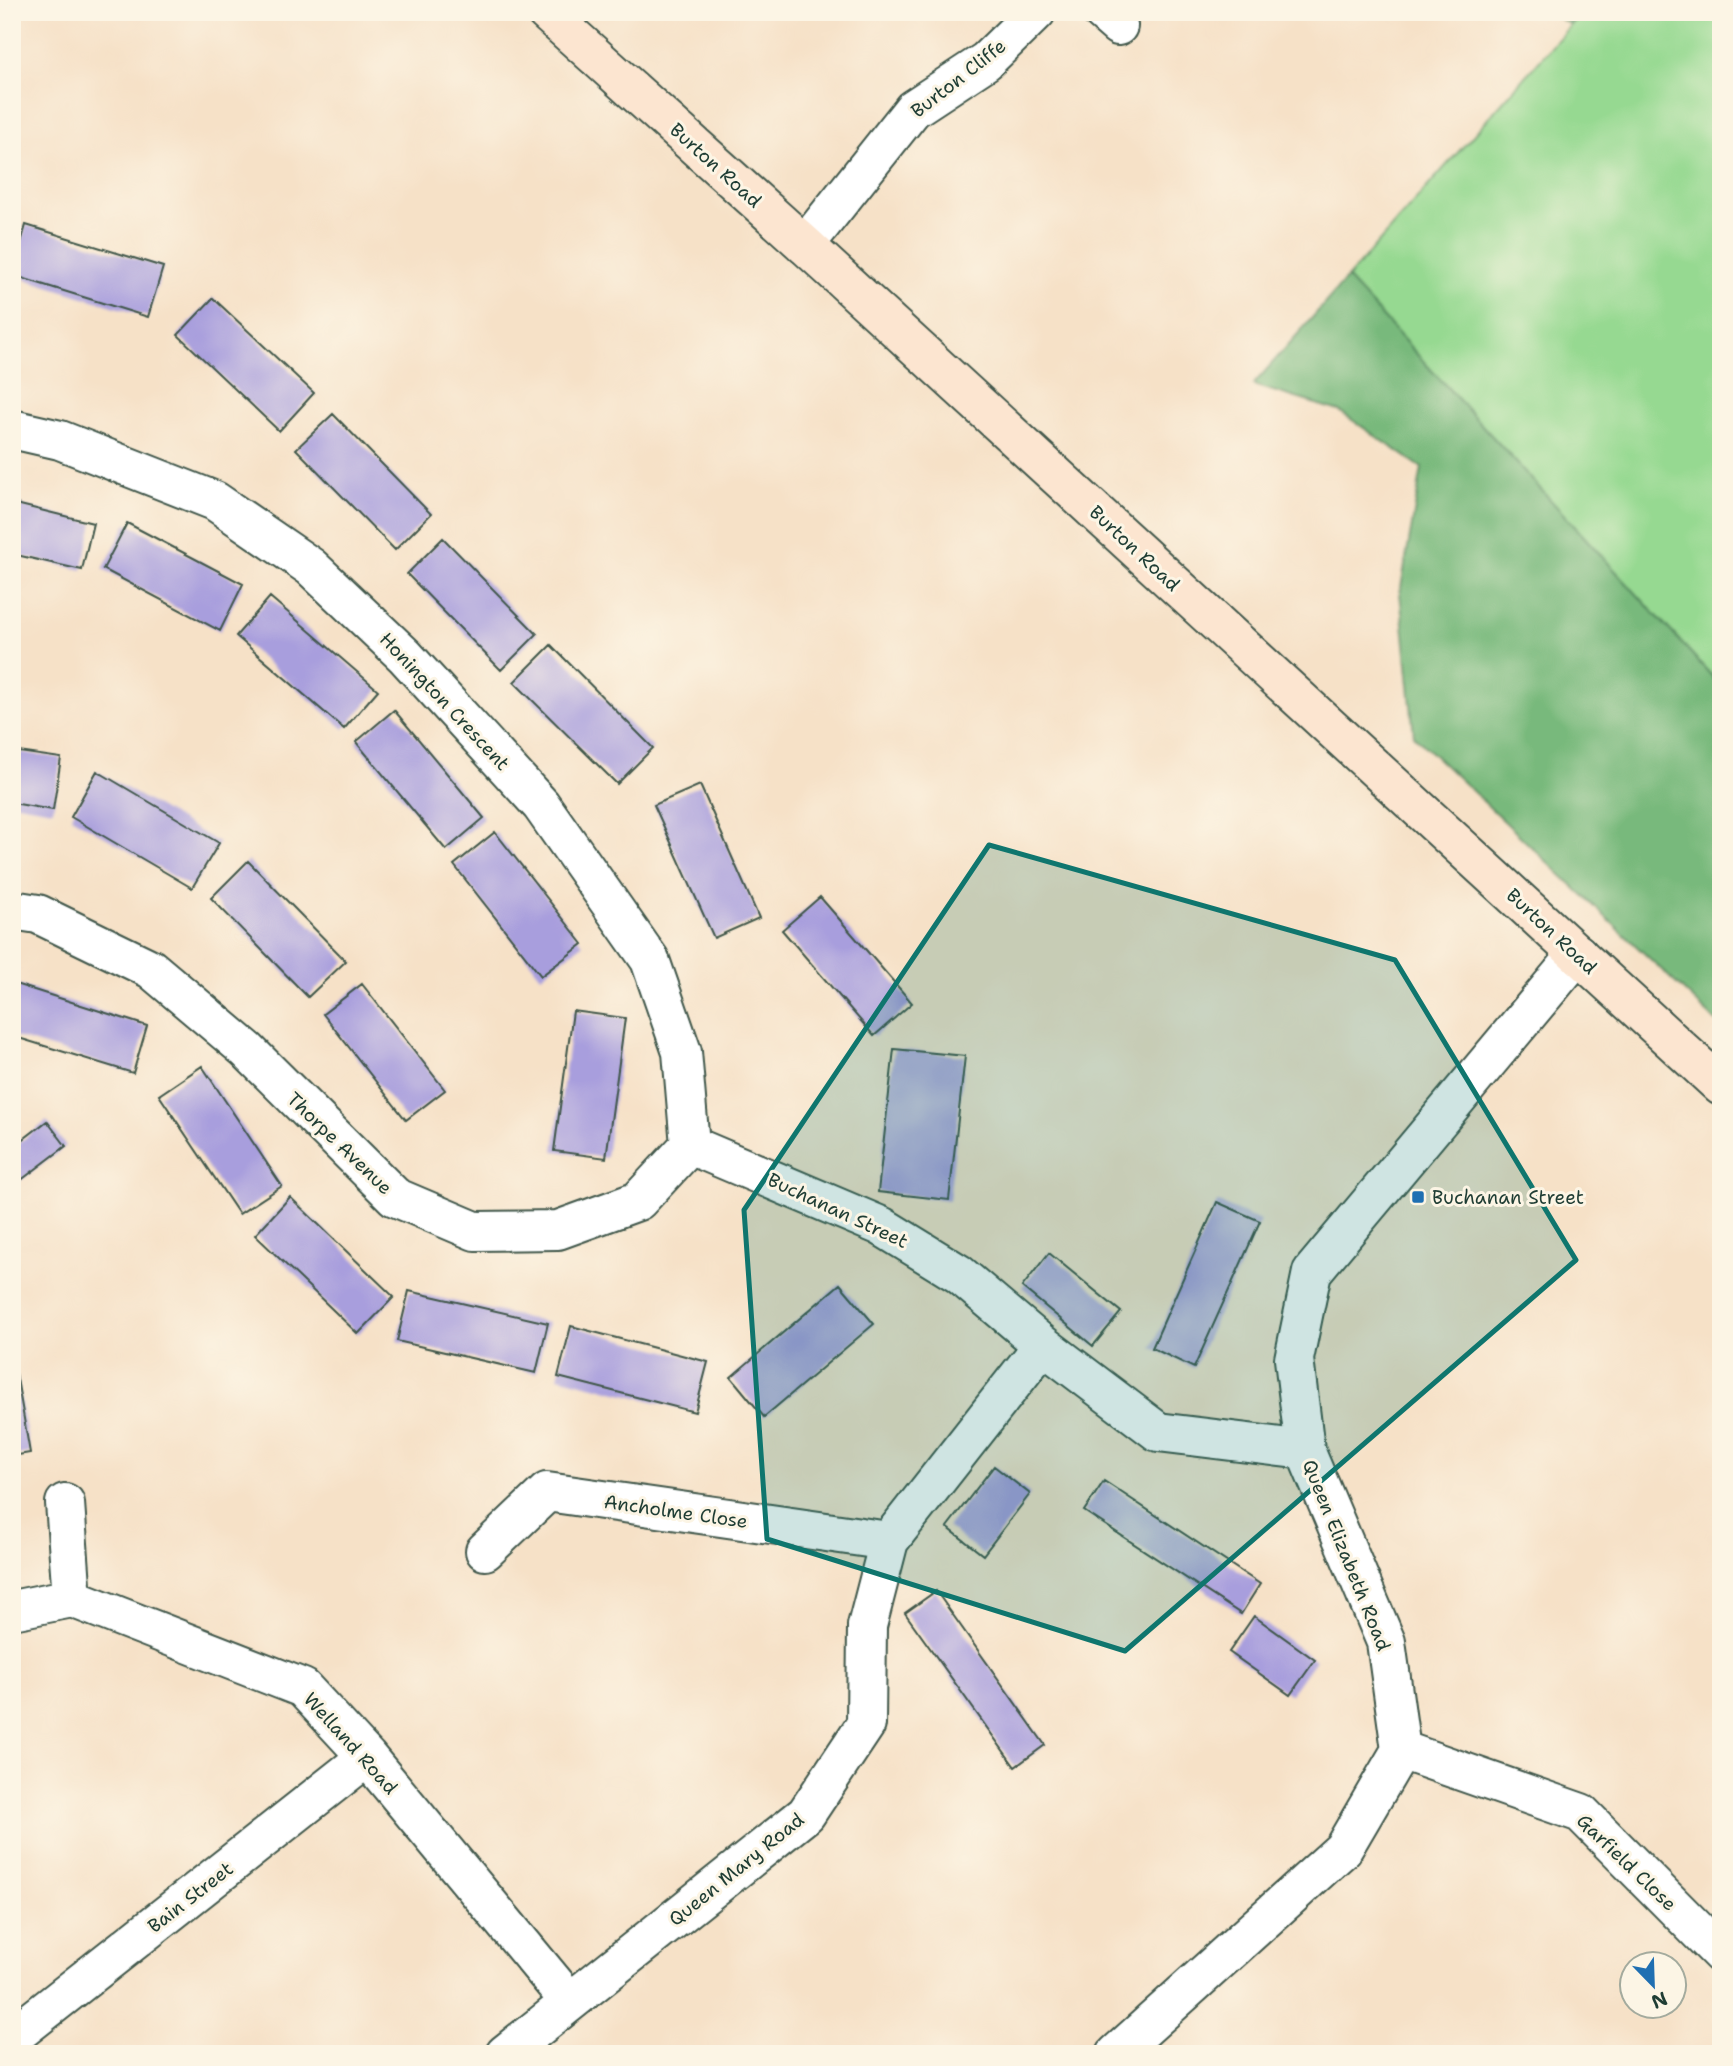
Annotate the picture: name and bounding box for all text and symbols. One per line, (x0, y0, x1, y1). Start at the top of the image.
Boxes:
street label: Burton Cliffe (906, 33, 1011, 123)
street label: Burton Road (664, 118, 767, 213)
street label: Burton Road (1084, 500, 1185, 597)
street label: Honington Crescent (374, 627, 515, 776)
street label: Burton Road (1501, 883, 1602, 980)
street label: Thorpe Avenue (282, 1087, 398, 1200)
street label: Buchanan Street (764, 1167, 912, 1254)
place label: Buchanan Street (1432, 1185, 1584, 1210)
marker: Buchanan Street (1410, 1189, 1426, 1205)
street label: Queen Elizabeth Road (1297, 1456, 1396, 1655)
street label: Ancholme Close (602, 1489, 749, 1534)
street label: Welland Road (298, 1687, 403, 1800)
street label: Queen Mary Road (663, 1807, 809, 1932)
street label: Garfield Close (1571, 1808, 1682, 1916)
street label: Bain Street (142, 1856, 238, 1939)
north arrow (1618, 1951, 1688, 2021)
text: N (1648, 1986, 1671, 2015)

